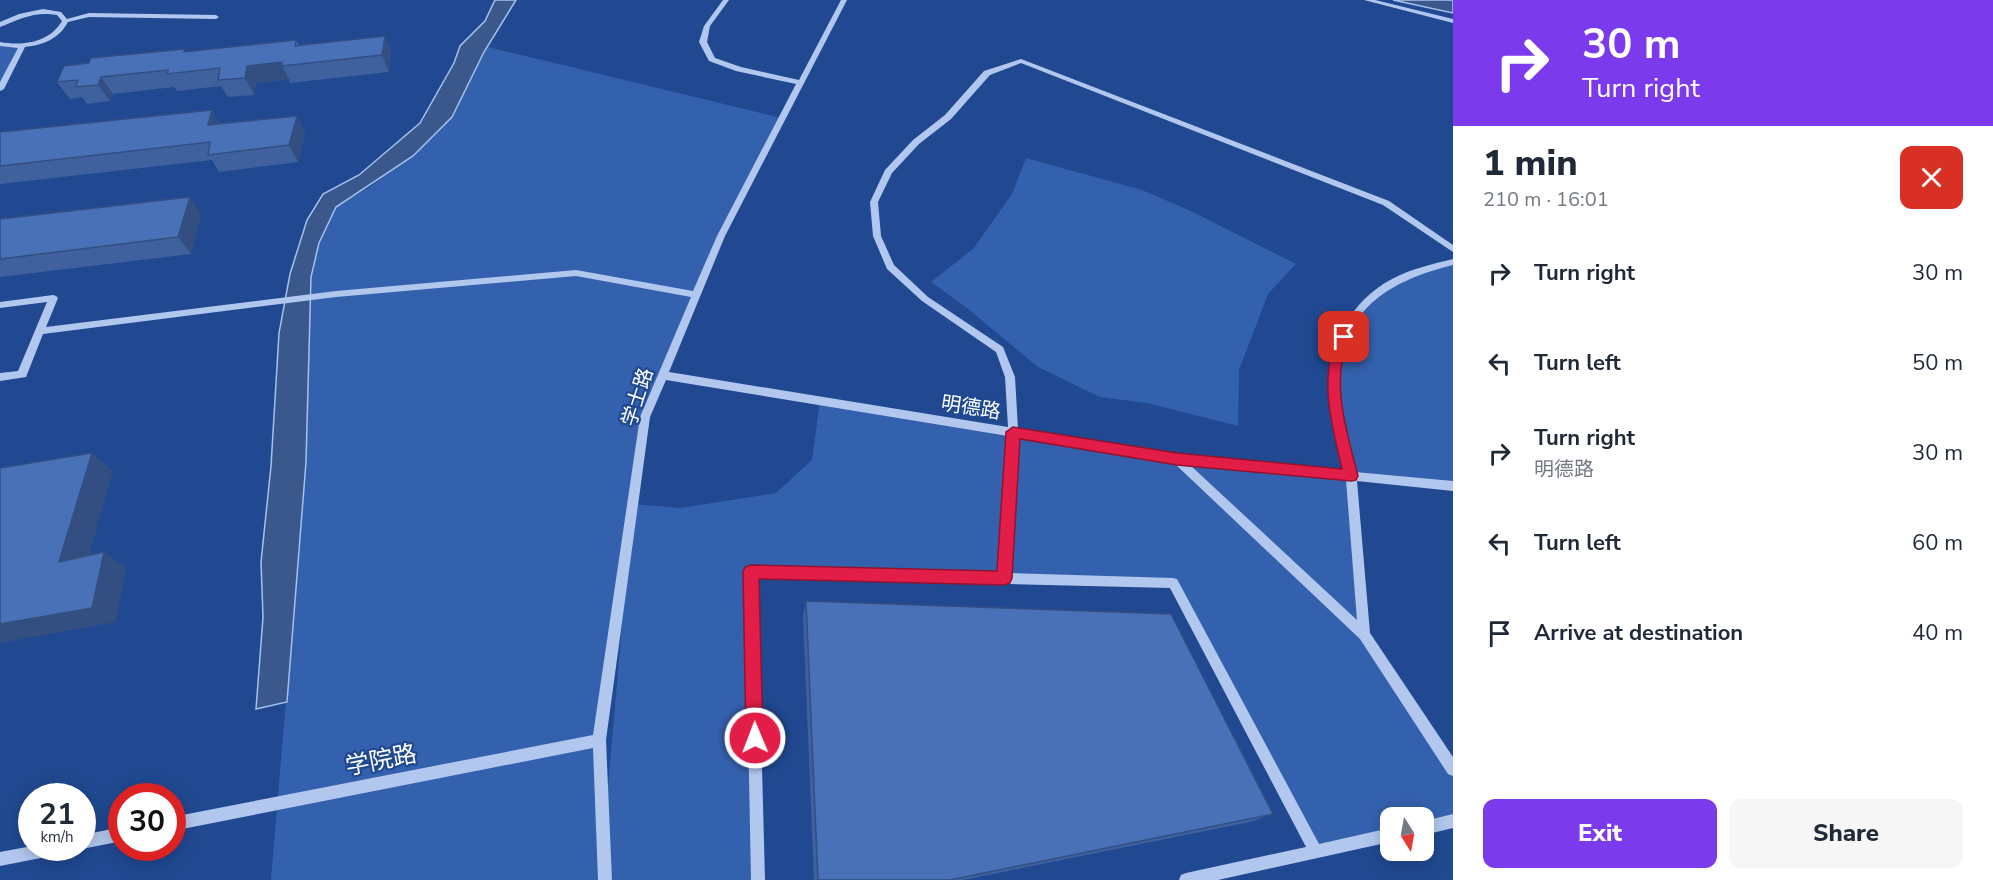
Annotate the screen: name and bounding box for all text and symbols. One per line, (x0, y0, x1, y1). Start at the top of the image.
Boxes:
text: 30 m (1582, 16, 1681, 73)
icon: right (1483, 24, 1561, 102)
text: Turn right (1582, 70, 1700, 107)
text: 1 min (1483, 139, 1578, 188)
button: close (1900, 146, 1963, 209)
text: 210 m · 16:01 (1483, 186, 1609, 213)
icon: right (1483, 257, 1516, 290)
text: Turn right (1534, 258, 1635, 288)
text: 30 m (1912, 258, 1963, 288)
pin (1318, 311, 1369, 362)
icon: arrive (1327, 320, 1360, 353)
icon: left (1483, 347, 1516, 380)
text: Turn left (1534, 348, 1621, 378)
text: 50 m (1912, 348, 1963, 378)
street label: 学士路 (615, 364, 660, 430)
street label: 明德路 (939, 389, 1003, 426)
text: Turn right (1534, 423, 1635, 453)
icon: right (1483, 437, 1516, 470)
text: 30 m (1912, 438, 1963, 468)
text: 明德路 (1534, 456, 1594, 483)
icon: left (1483, 527, 1516, 560)
text: Turn left (1534, 528, 1621, 558)
text: 60 m (1912, 528, 1963, 558)
icon: arrive (1483, 617, 1516, 650)
text: Arrive at destination (1534, 618, 1743, 648)
text: 40 m (1912, 618, 1963, 648)
position arrow (723, 706, 787, 770)
street label: 学院路 (343, 737, 419, 783)
speed limit sign: 30 (108, 783, 186, 861)
text: 21 (39, 794, 75, 835)
button: Exit (1483, 799, 1717, 868)
button: Share (1729, 799, 1963, 868)
north arrow (1380, 807, 1434, 861)
map controls (1380, 807, 1434, 861)
text: km/h (40, 827, 74, 847)

